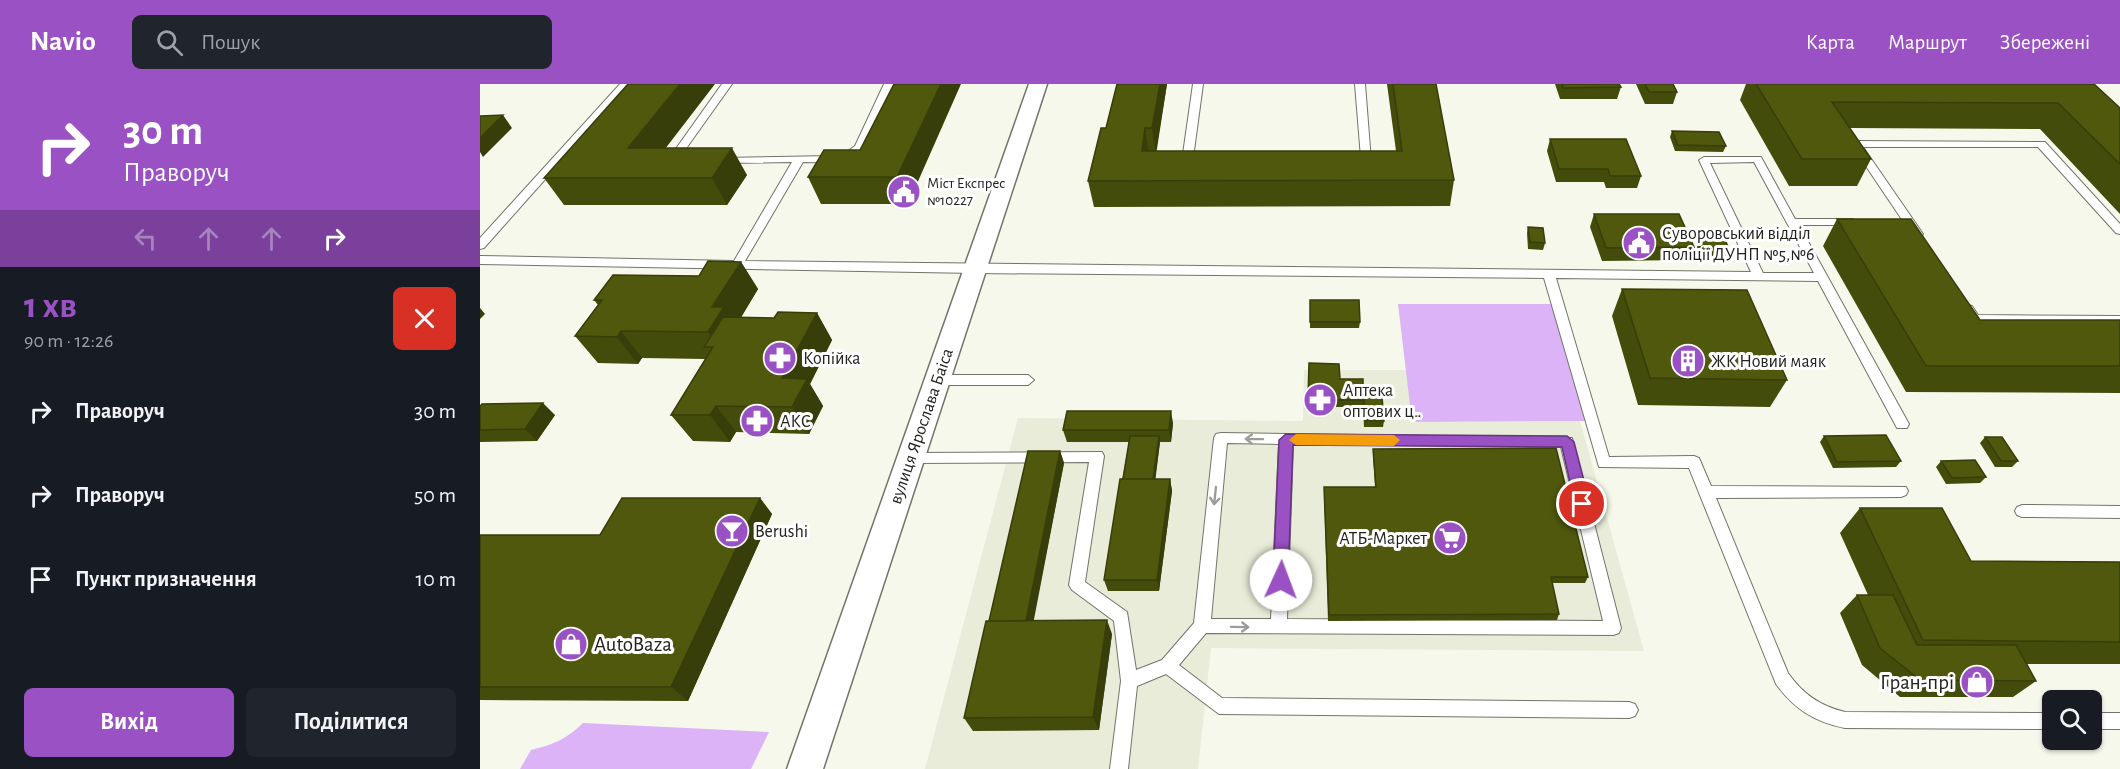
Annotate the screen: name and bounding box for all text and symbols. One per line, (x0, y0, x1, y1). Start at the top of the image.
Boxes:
search box (132, 15, 552, 69)
icon: search (153, 26, 186, 59)
text: Navio (30, 28, 96, 56)
text: Пошук (201, 31, 260, 53)
text: Карта (1806, 32, 1855, 53)
text: Маршрут (1888, 32, 1967, 53)
text: Збережені (2000, 32, 2090, 53)
icon: right (24, 108, 102, 186)
text: 30 m (123, 110, 203, 152)
text: Праворуч (123, 159, 230, 186)
public building icon: Міст Експрес №10227 (886, 174, 922, 210)
place label: Міст Експрес №10227 (927, 176, 1005, 208)
icon: left (129, 222, 162, 255)
icon: ahead (192, 222, 225, 255)
icon: ahead (255, 222, 288, 255)
icon: right (318, 222, 351, 255)
public building icon: Суворовський відділ поліції ДУНП №5,№6 (1621, 225, 1657, 261)
place label: Суворовський відділ поліції ДУНП №5,№6 (1662, 225, 1814, 264)
button: close (393, 287, 456, 350)
text: 1 хв (24, 288, 77, 324)
text: 90 m · 12:26 (24, 331, 114, 351)
pharmacy icon: Копійка (762, 340, 798, 376)
building icon: ЖК Новий маяк (1670, 343, 1706, 379)
street label: вулиця Ярослава Баіса (887, 346, 957, 507)
place label: Копійка (803, 350, 860, 368)
place label: ЖК Новий маяк (1711, 353, 1827, 371)
pharmacy icon: Аптека оптових ц‥ (1302, 382, 1338, 418)
place label: Аптека оптових ц‥ (1343, 382, 1421, 421)
icon: right (24, 395, 57, 428)
text: Праворуч (75, 400, 165, 422)
text: 30 m (414, 400, 456, 422)
pharmacy icon: АКС (739, 403, 775, 439)
place label: АКС (780, 413, 811, 431)
one-way arrow (1244, 433, 1264, 444)
pin (1556, 478, 1607, 529)
icon: right (24, 479, 57, 512)
text: Праворуч (75, 484, 165, 506)
text: 50 m (414, 484, 456, 506)
one-way arrow (1209, 486, 1220, 506)
icon: arrive (1565, 487, 1598, 520)
bar icon: Berushi (714, 513, 750, 549)
supermarket icon: АТБ-Маркет (1432, 520, 1468, 556)
place label: Berushi (755, 523, 808, 541)
place label: АТБ-Маркет (1339, 530, 1428, 548)
position arrow (1249, 548, 1313, 612)
icon: arrive (24, 563, 57, 596)
text: Пункт призначення (75, 568, 257, 590)
text: 10 m (416, 568, 456, 590)
one-way arrow (1230, 621, 1250, 633)
shop icon: AutoBaza (553, 626, 589, 662)
place label: AutoBaza (594, 634, 672, 655)
shop icon: Гран-прi (1959, 664, 1995, 700)
place label: Гран-прi (1880, 672, 1954, 693)
button: Вихід (24, 688, 234, 757)
button: Поділитися (246, 688, 456, 757)
map controls (2042, 690, 2102, 750)
button: search (2042, 690, 2102, 750)

